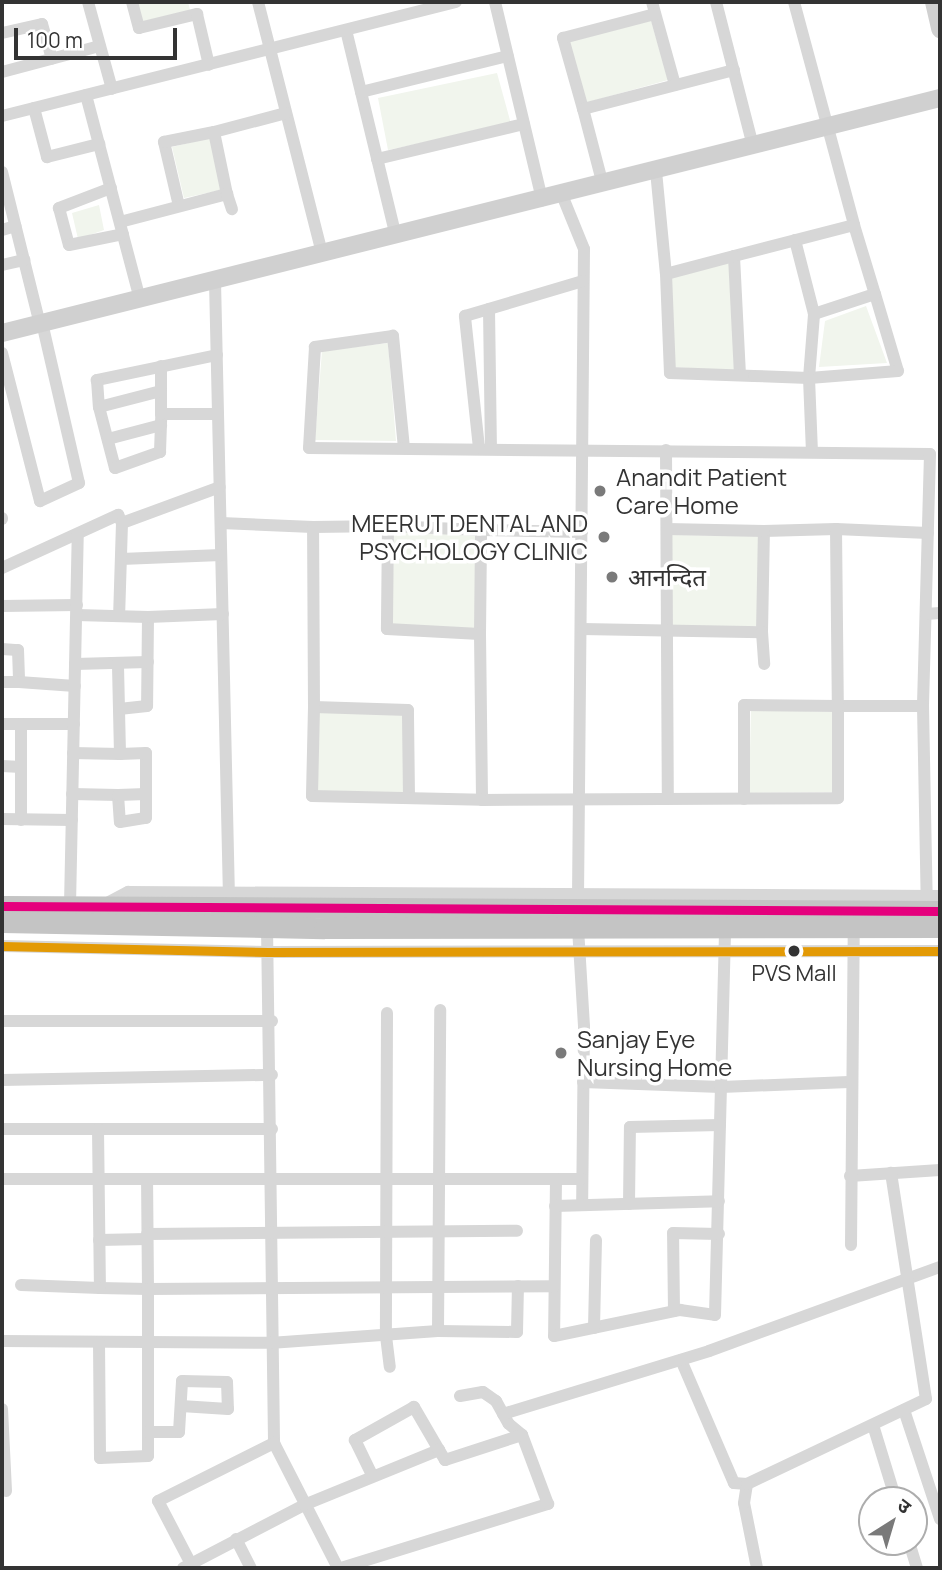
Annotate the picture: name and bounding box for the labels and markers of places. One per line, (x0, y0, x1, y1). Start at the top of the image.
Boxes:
place label: Anandit Patient Care Home (616, 463, 787, 519)
marker: Anandit Patient Care Home (590, 481, 610, 501)
place label: MEERUT DENTAL AND PSYCHOLOGY CLINIC (349, 509, 588, 565)
marker: MEERUT DENTAL AND PSYCHOLOGY CLINIC (594, 527, 614, 547)
place label: आनन्दित (628, 563, 706, 591)
marker: आनन्दित (602, 567, 622, 587)
marker: PVS Mall (787, 944, 801, 958)
place label: PVS Mall (751, 961, 837, 987)
place label: Sanjay Eye Nursing Home (577, 1025, 732, 1081)
marker: Sanjay Eye Nursing Home (551, 1043, 571, 1063)

